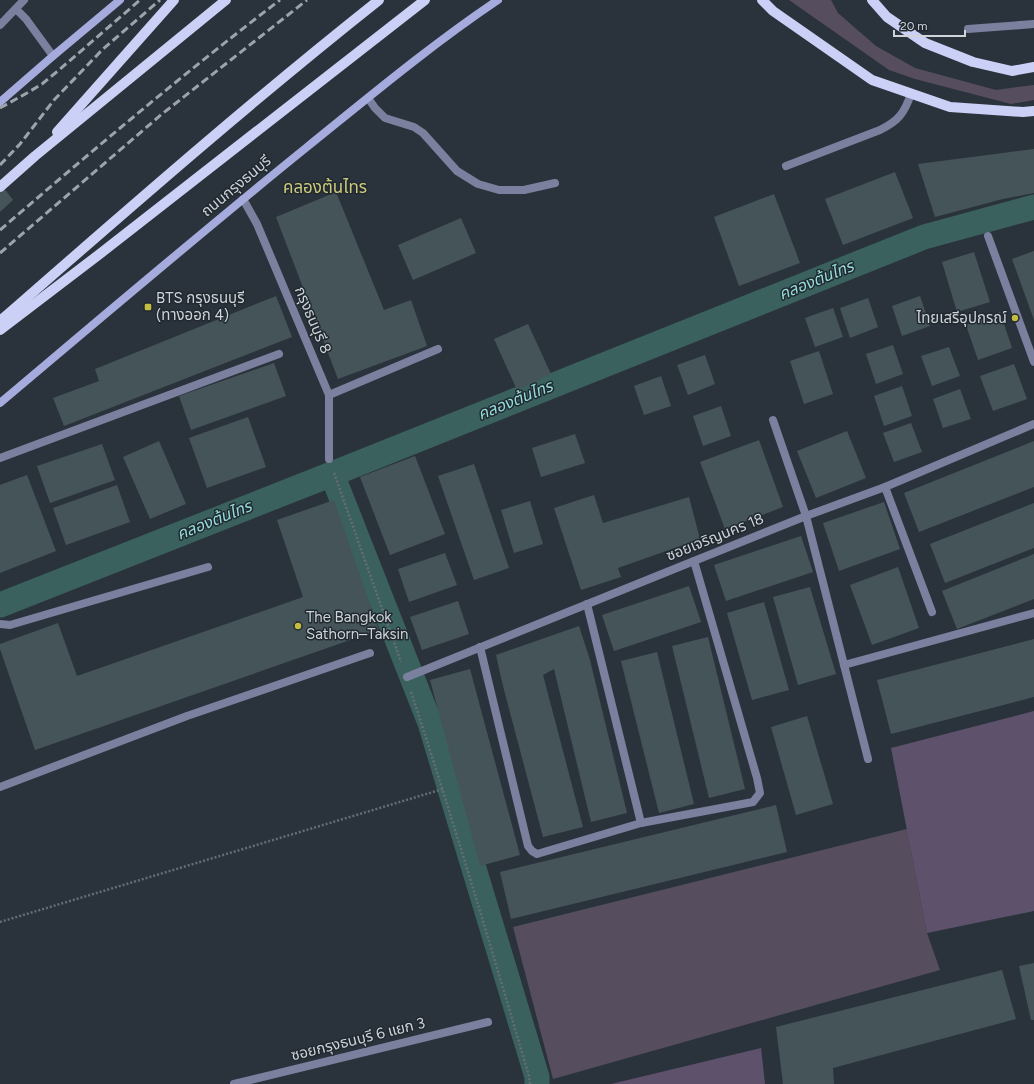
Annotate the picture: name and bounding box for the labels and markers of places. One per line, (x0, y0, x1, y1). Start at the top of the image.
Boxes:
place label: BTS กรุงธนบุรี (ทางออก 4) (156, 289, 244, 324)
marker: BTS กรุงธนบุรี (ทางออก 4) (143, 302, 153, 312)
place label: ไทยเสรีอุปกรณ์ (916, 309, 1007, 327)
marker: ไทยเสรีอุปกรณ์ (1010, 313, 1020, 323)
place label: The Bangkok Sathorn–Taksin (306, 608, 408, 643)
marker: The Bangkok Sathorn–Taksin (293, 621, 303, 631)

